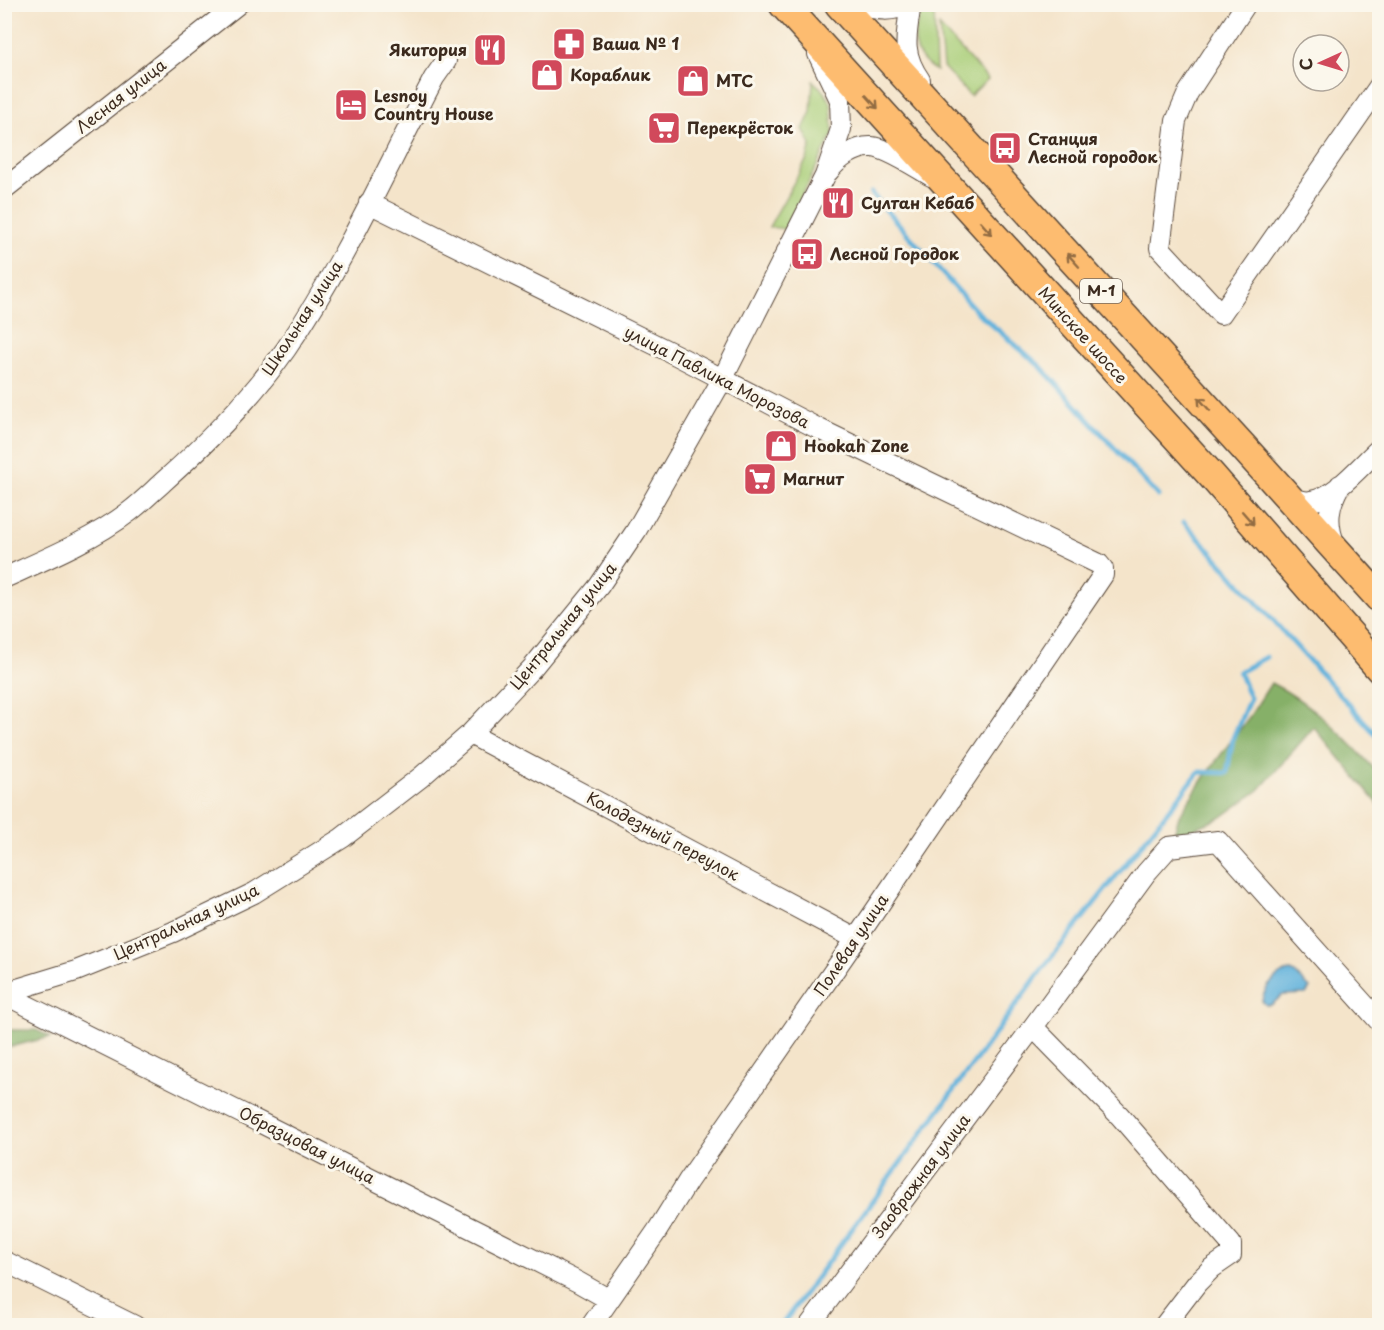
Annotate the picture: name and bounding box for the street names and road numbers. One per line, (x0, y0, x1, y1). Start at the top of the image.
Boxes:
street label: Лесная улица (70, 52, 171, 138)
street label: Школьная улица (255, 255, 347, 380)
road number: М-1 (1080, 279, 1122, 303)
street label: Минское шоссе (1034, 281, 1134, 388)
street label: улица Павлика Морозова (621, 319, 814, 433)
street label: Центральная улица (503, 557, 621, 694)
street label: Колодезный переулок (583, 785, 744, 886)
street label: Центральная улица (109, 877, 262, 965)
street label: Полевая улица (807, 889, 893, 1000)
street label: Образцовая улица (235, 1099, 380, 1189)
street label: Заовражная улица (865, 1108, 975, 1243)

